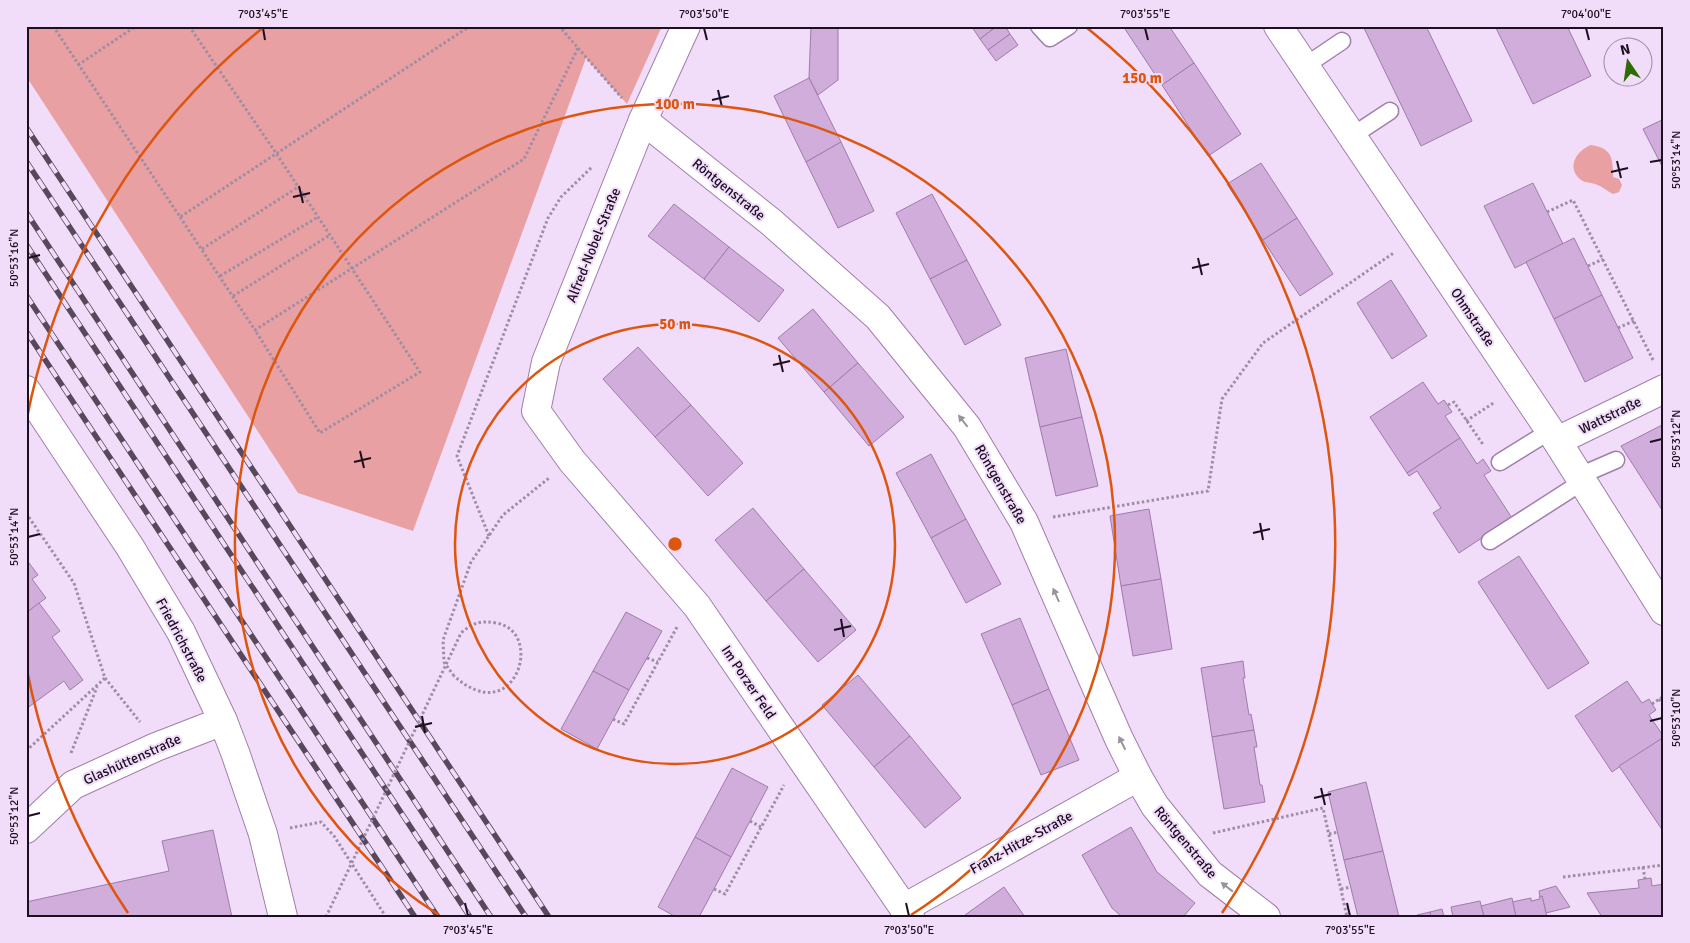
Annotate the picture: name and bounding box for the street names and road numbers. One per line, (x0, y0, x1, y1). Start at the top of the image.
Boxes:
street label: Röntgenstraße (689, 155, 769, 224)
street label: Alfred-Nobel-Straße (563, 185, 624, 305)
street label: Ohmstraße (1447, 285, 1498, 350)
street label: Wattstraße (1576, 393, 1644, 438)
street label: Röntgenstraße (971, 441, 1030, 527)
street label: Friedrichstraße (152, 595, 211, 685)
street label: Im Porzer Feld (718, 642, 779, 722)
street label: Glashüttenstraße (81, 730, 184, 789)
street label: Röntgenstraße (1151, 803, 1221, 882)
street label: Franz-Hitze-Straße (967, 807, 1075, 878)

